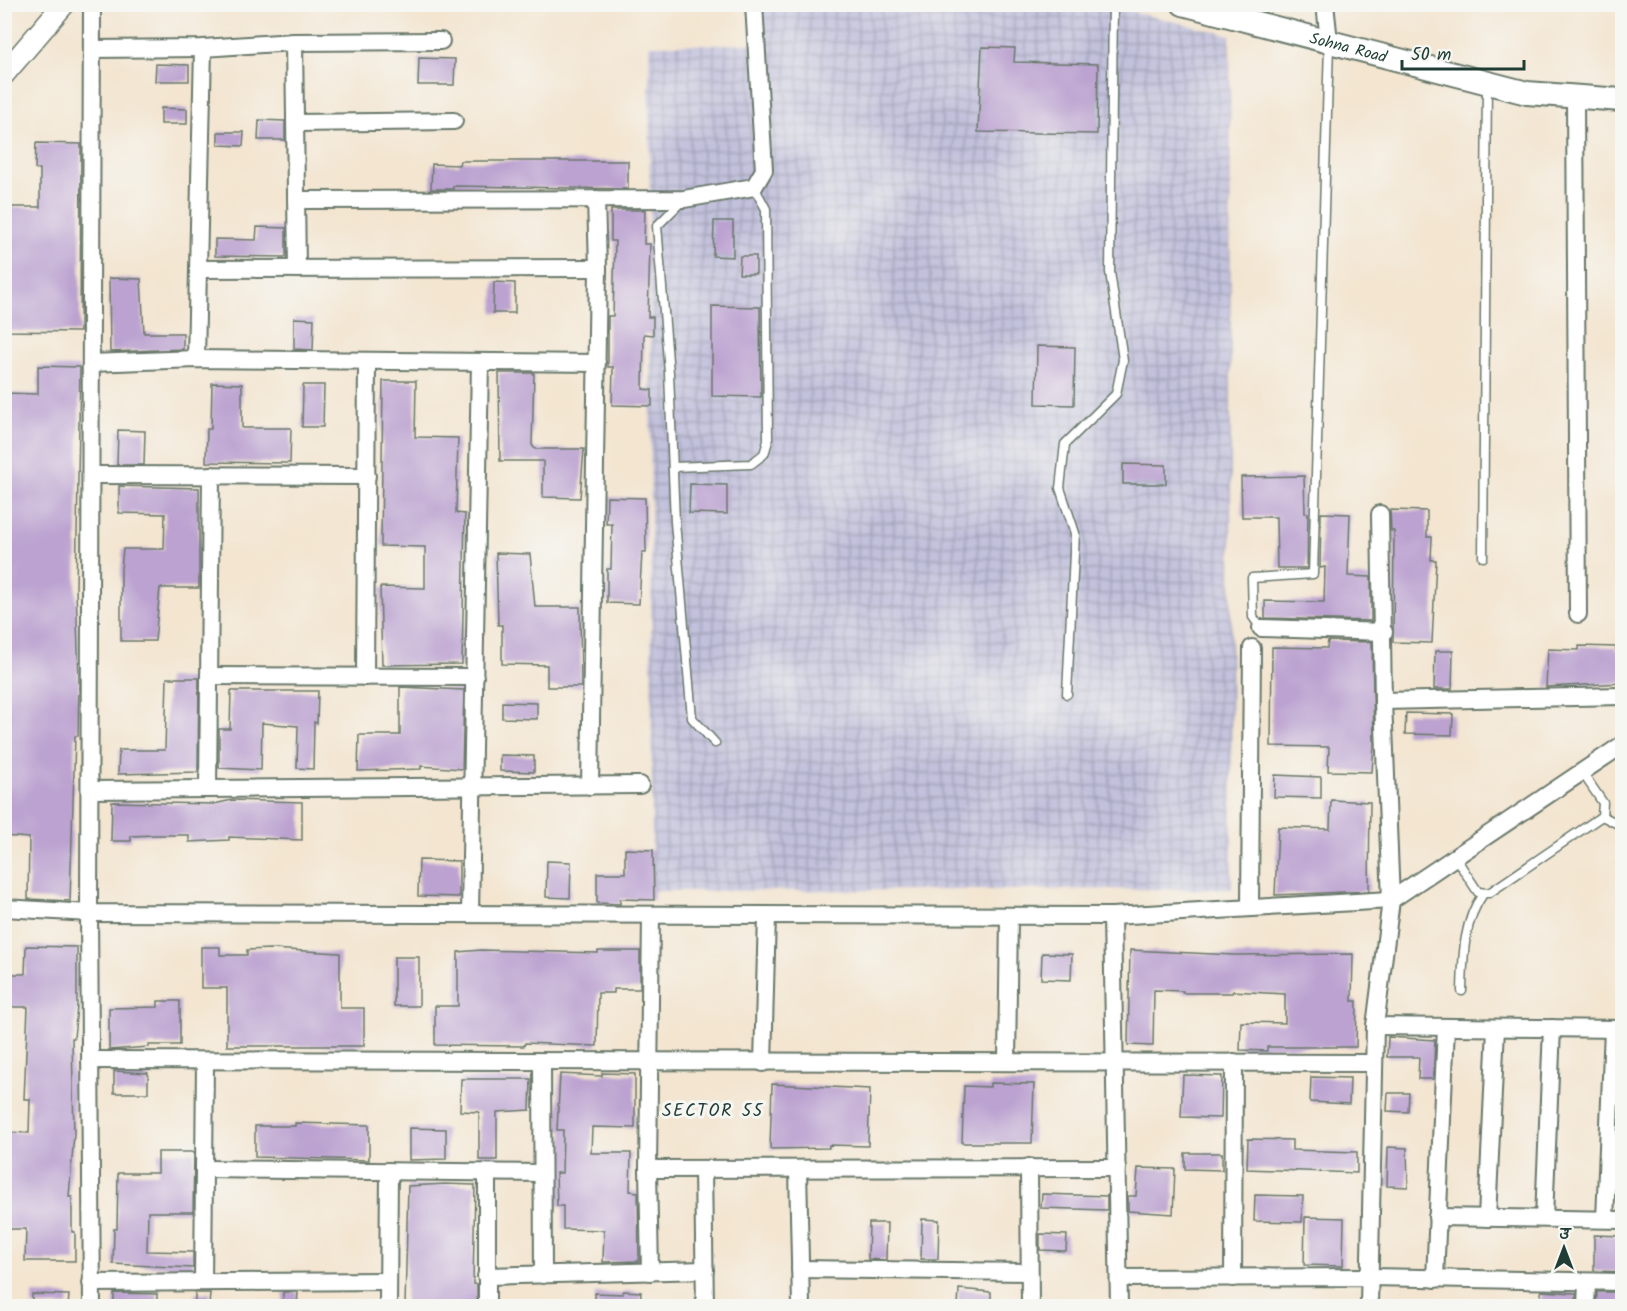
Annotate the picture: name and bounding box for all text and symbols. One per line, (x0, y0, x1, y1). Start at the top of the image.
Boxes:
street label: Sohna Road (1307, 26, 1390, 71)
scale bar (1402, 33, 1524, 71)
text: 50 m (1411, 41, 1451, 70)
district label: SECTOR 55 (662, 1097, 764, 1126)
north arrow (1534, 1218, 1594, 1278)
text: उ (1559, 1222, 1572, 1247)

